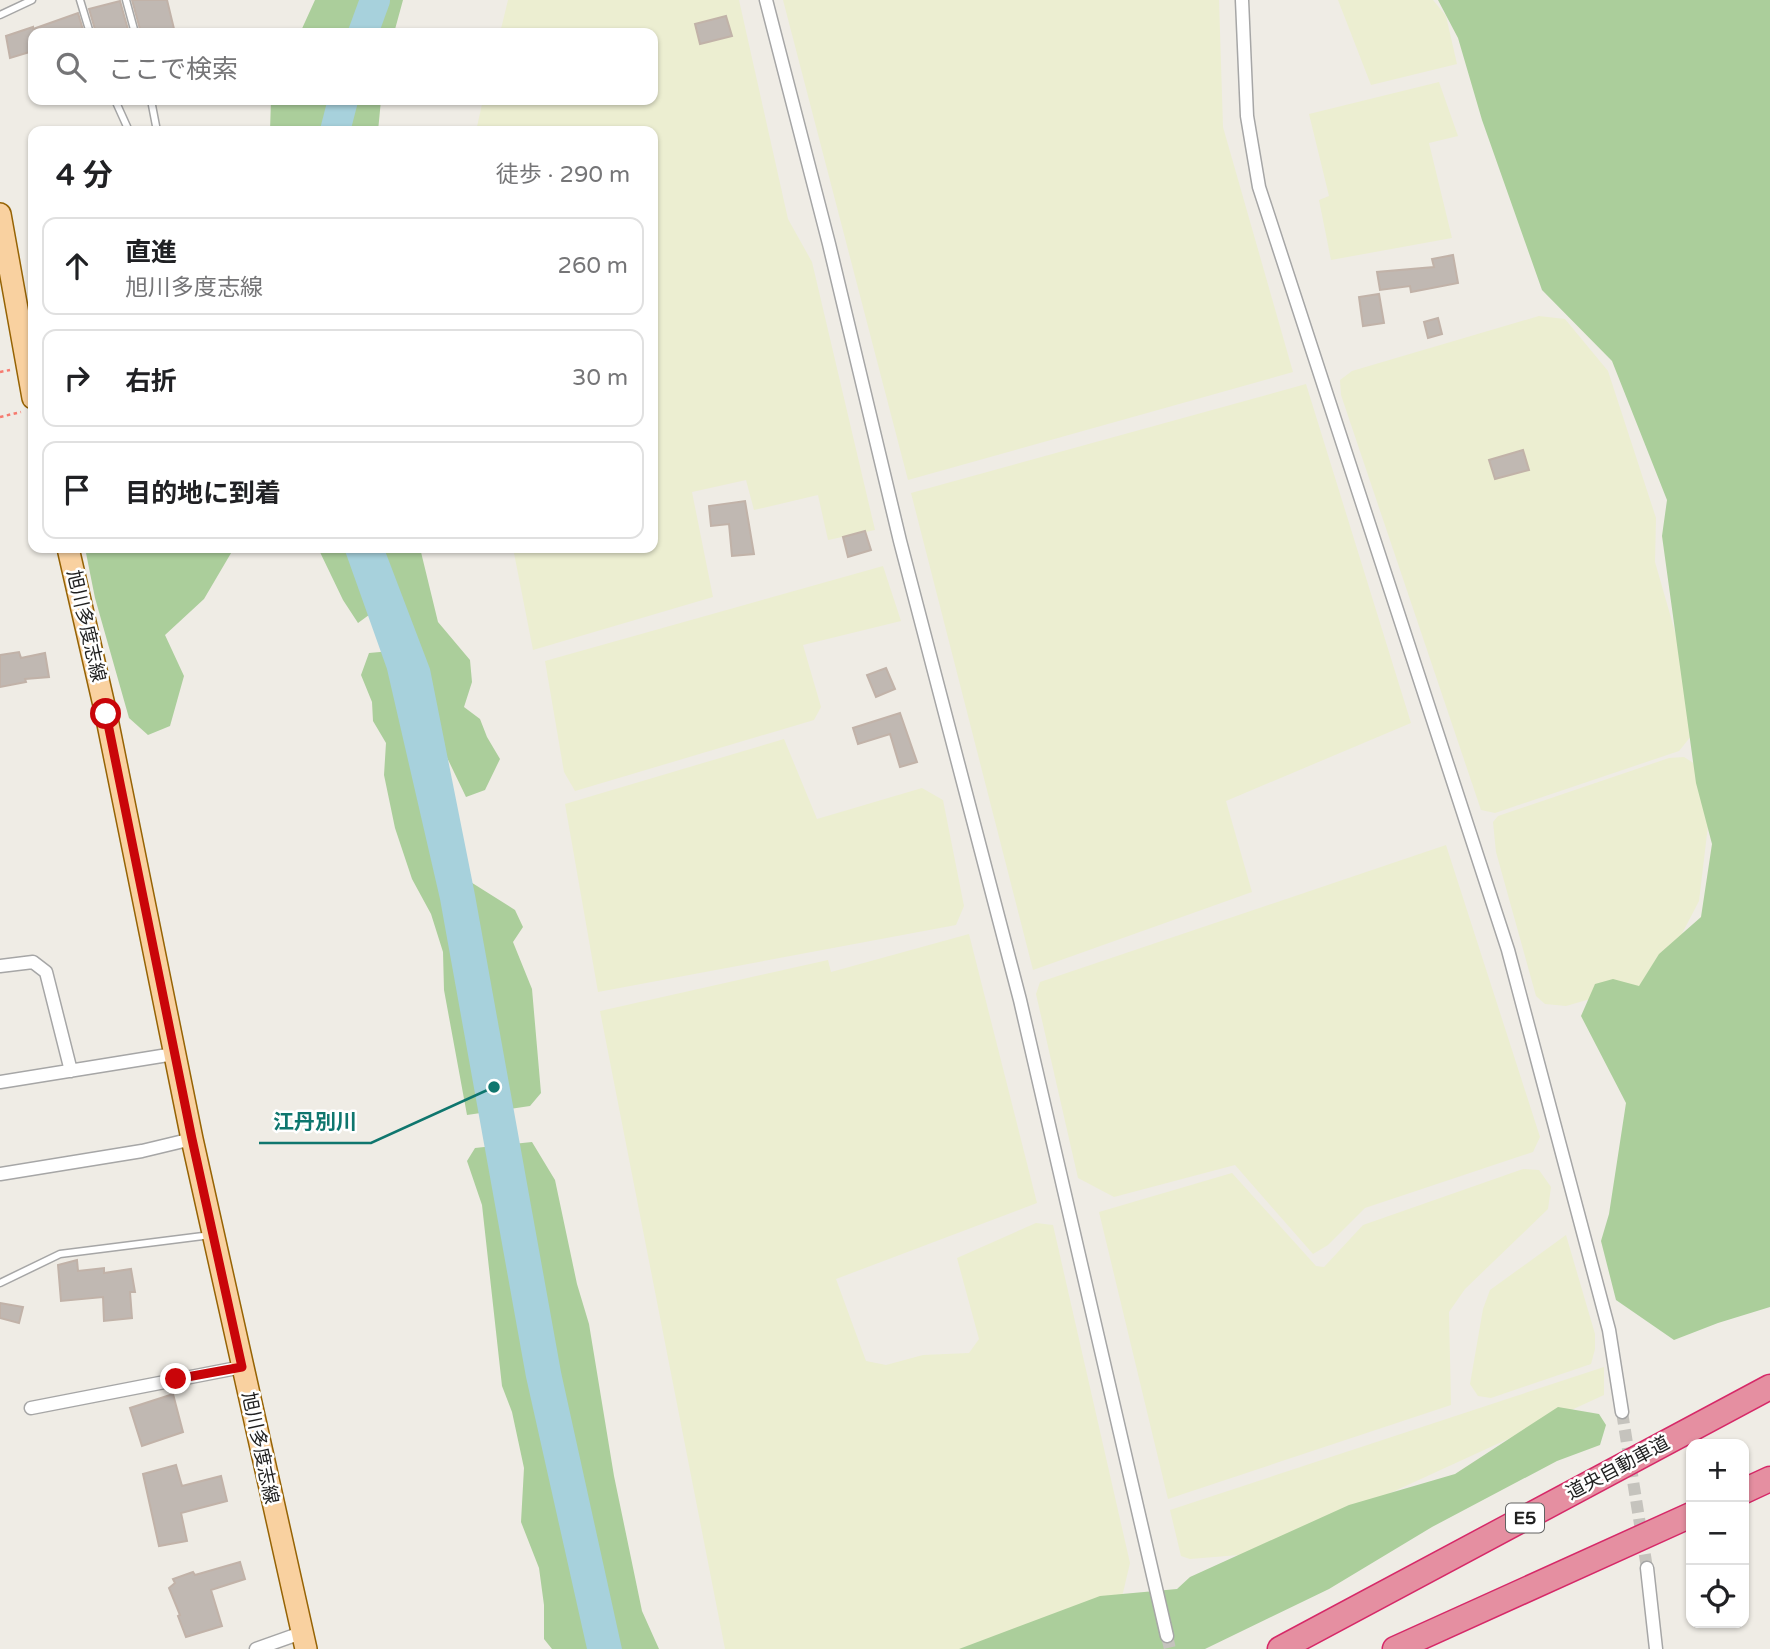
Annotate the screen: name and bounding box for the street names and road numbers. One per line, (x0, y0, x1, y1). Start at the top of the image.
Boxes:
street label: 旭川多度志線 (62, 568, 110, 684)
street label: 旭川多度志線 (237, 1390, 283, 1506)
street label: 道央自動車道 (1563, 1432, 1673, 1504)
road number: E5 (1506, 1504, 1544, 1532)

